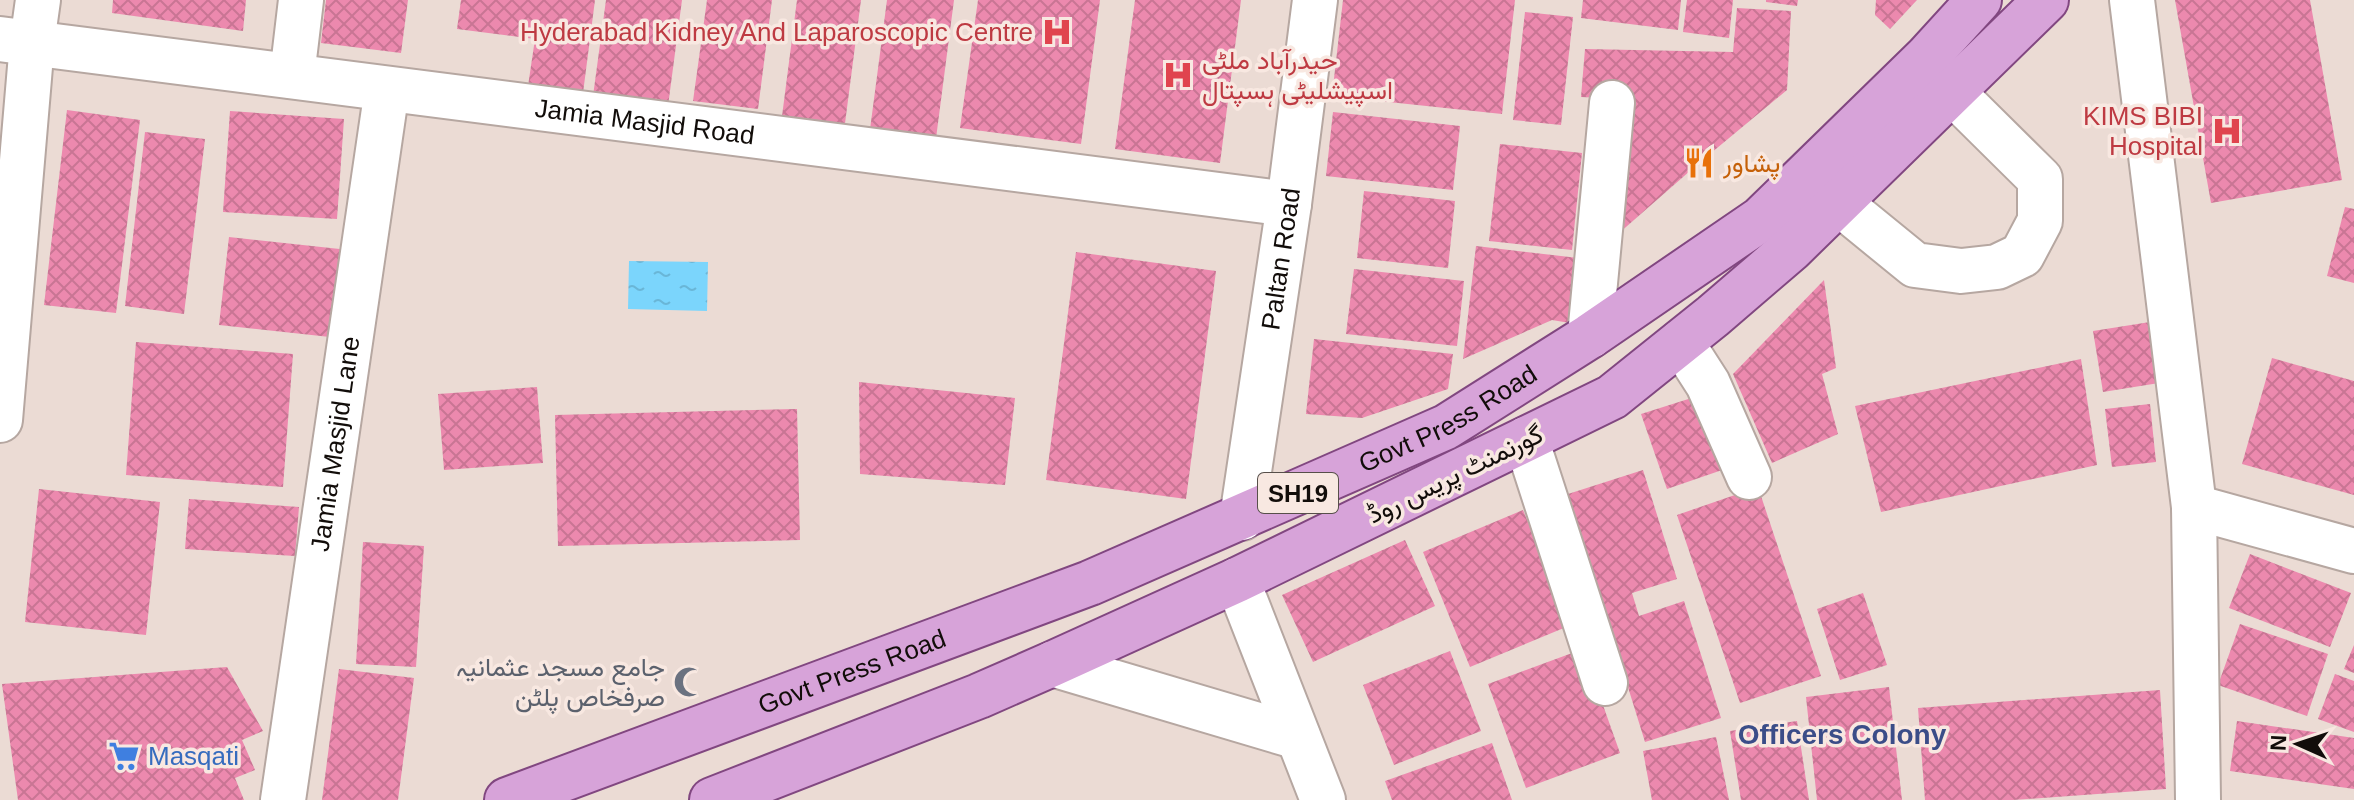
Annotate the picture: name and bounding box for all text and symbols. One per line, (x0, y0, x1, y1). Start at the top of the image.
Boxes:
hospital icon: Hyderabad Kidney And Laparoscopic Centre (1040, 15, 1074, 49)
place label: Hyderabad Kidney And Laparoscopic Centre (520, 17, 1033, 47)
place label: حیدرآباد ملٹی اسپیشلیٹی ہسپتال (1202, 45, 1393, 108)
hospital icon: حیدرآباد ملٹی اسپیشلیٹی ہسپتال (1161, 58, 1195, 92)
street label: Jamia Masjid Road (533, 93, 756, 150)
place label: KIMS BIBI Hospital (2083, 101, 2203, 161)
hospital icon: KIMS BIBI Hospital (2210, 114, 2244, 148)
restaurant icon: پشاور (1682, 146, 1716, 180)
place label: پشاور (1722, 148, 1780, 181)
street label: Paltan Road (1255, 186, 1306, 332)
street label: Jamia Masjid Lane (305, 334, 366, 553)
street label: Govt Press Road (1354, 359, 1542, 478)
street label: گورنمنٹ پریس روڈ (1362, 418, 1549, 532)
road number: SH19 (1258, 473, 1338, 513)
street label: Govt Press Road (754, 623, 950, 720)
place label: جامع مسجد عثمانیہ صرفخاص پلٹن (456, 652, 665, 715)
mosque icon: جامع مسجد عثمانیہ صرفخاص پلٹن (672, 665, 706, 699)
north arrow (2258, 704, 2338, 784)
district label: Officers Colony (1738, 719, 1947, 750)
text: N (2266, 734, 2291, 752)
supermarket icon: Masqati (107, 739, 141, 773)
place label: Masqati (148, 741, 239, 771)

